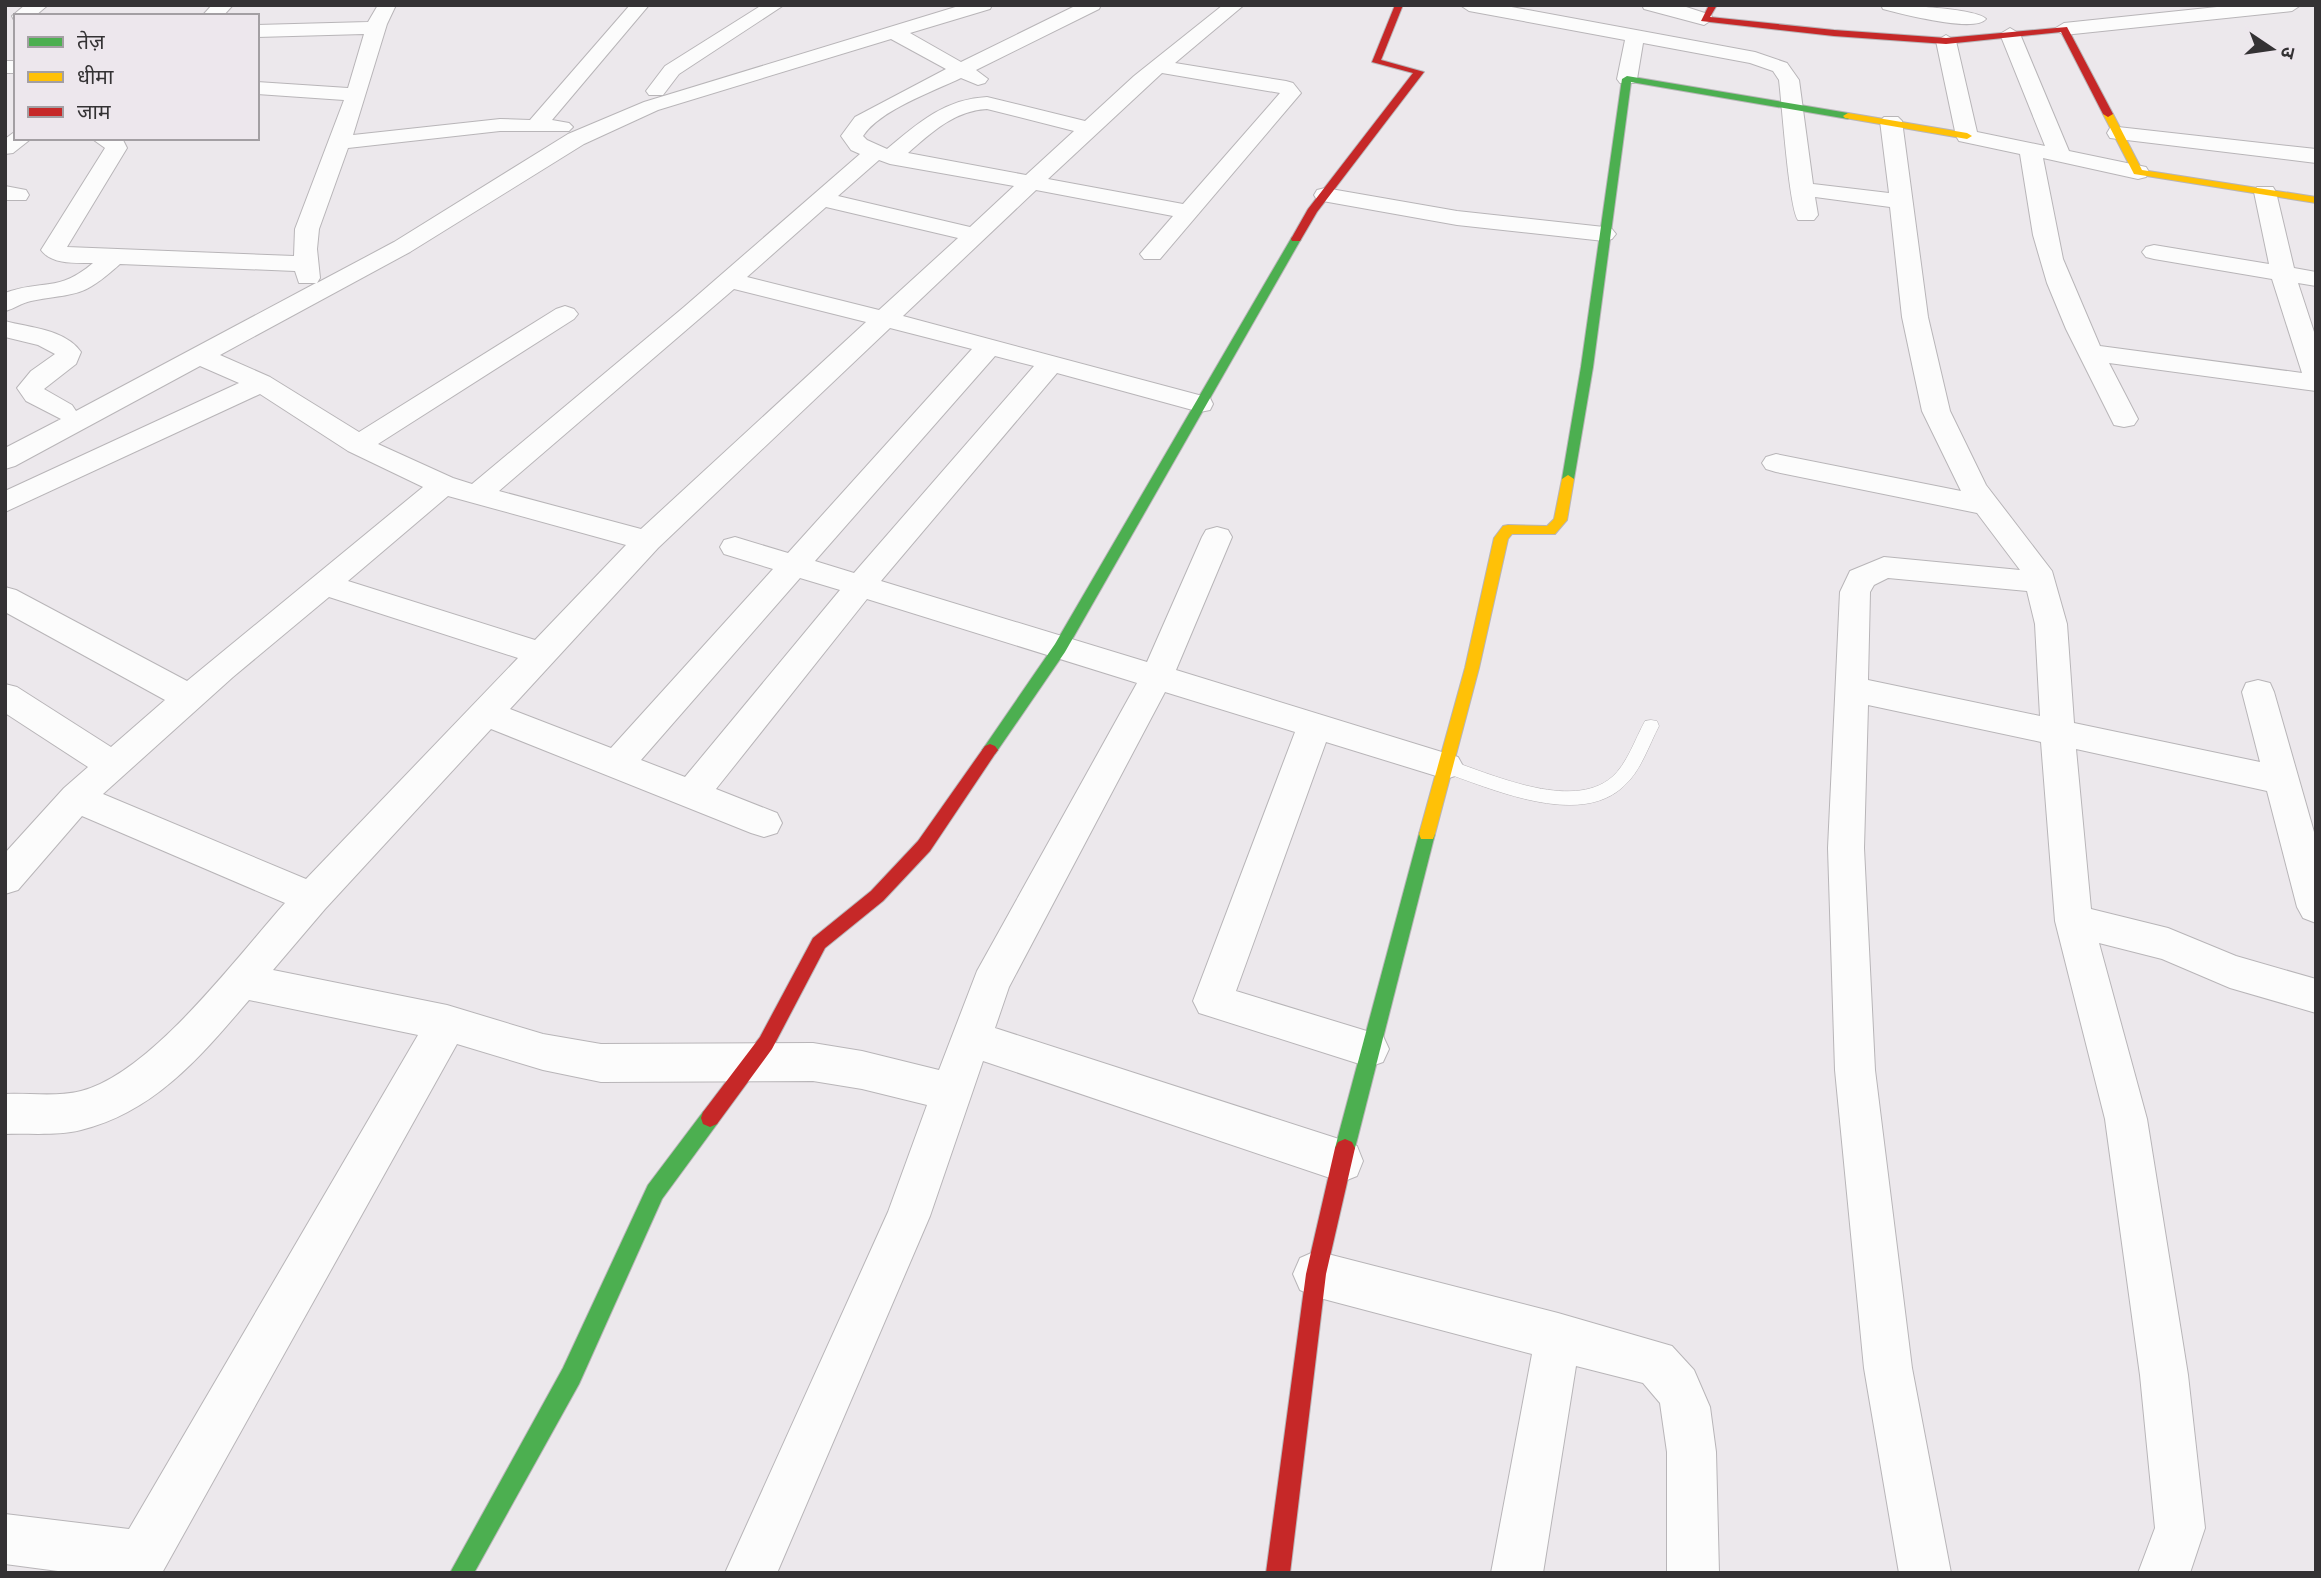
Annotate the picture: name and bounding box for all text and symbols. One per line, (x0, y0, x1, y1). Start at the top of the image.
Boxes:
legend (14, 14, 259, 140)
north arrow (2237, 14, 2307, 84)
text: तेज़ (77, 28, 105, 55)
text: उ (2275, 45, 2302, 62)
text: धीमा (77, 63, 114, 90)
text: जाम (77, 98, 111, 125)

